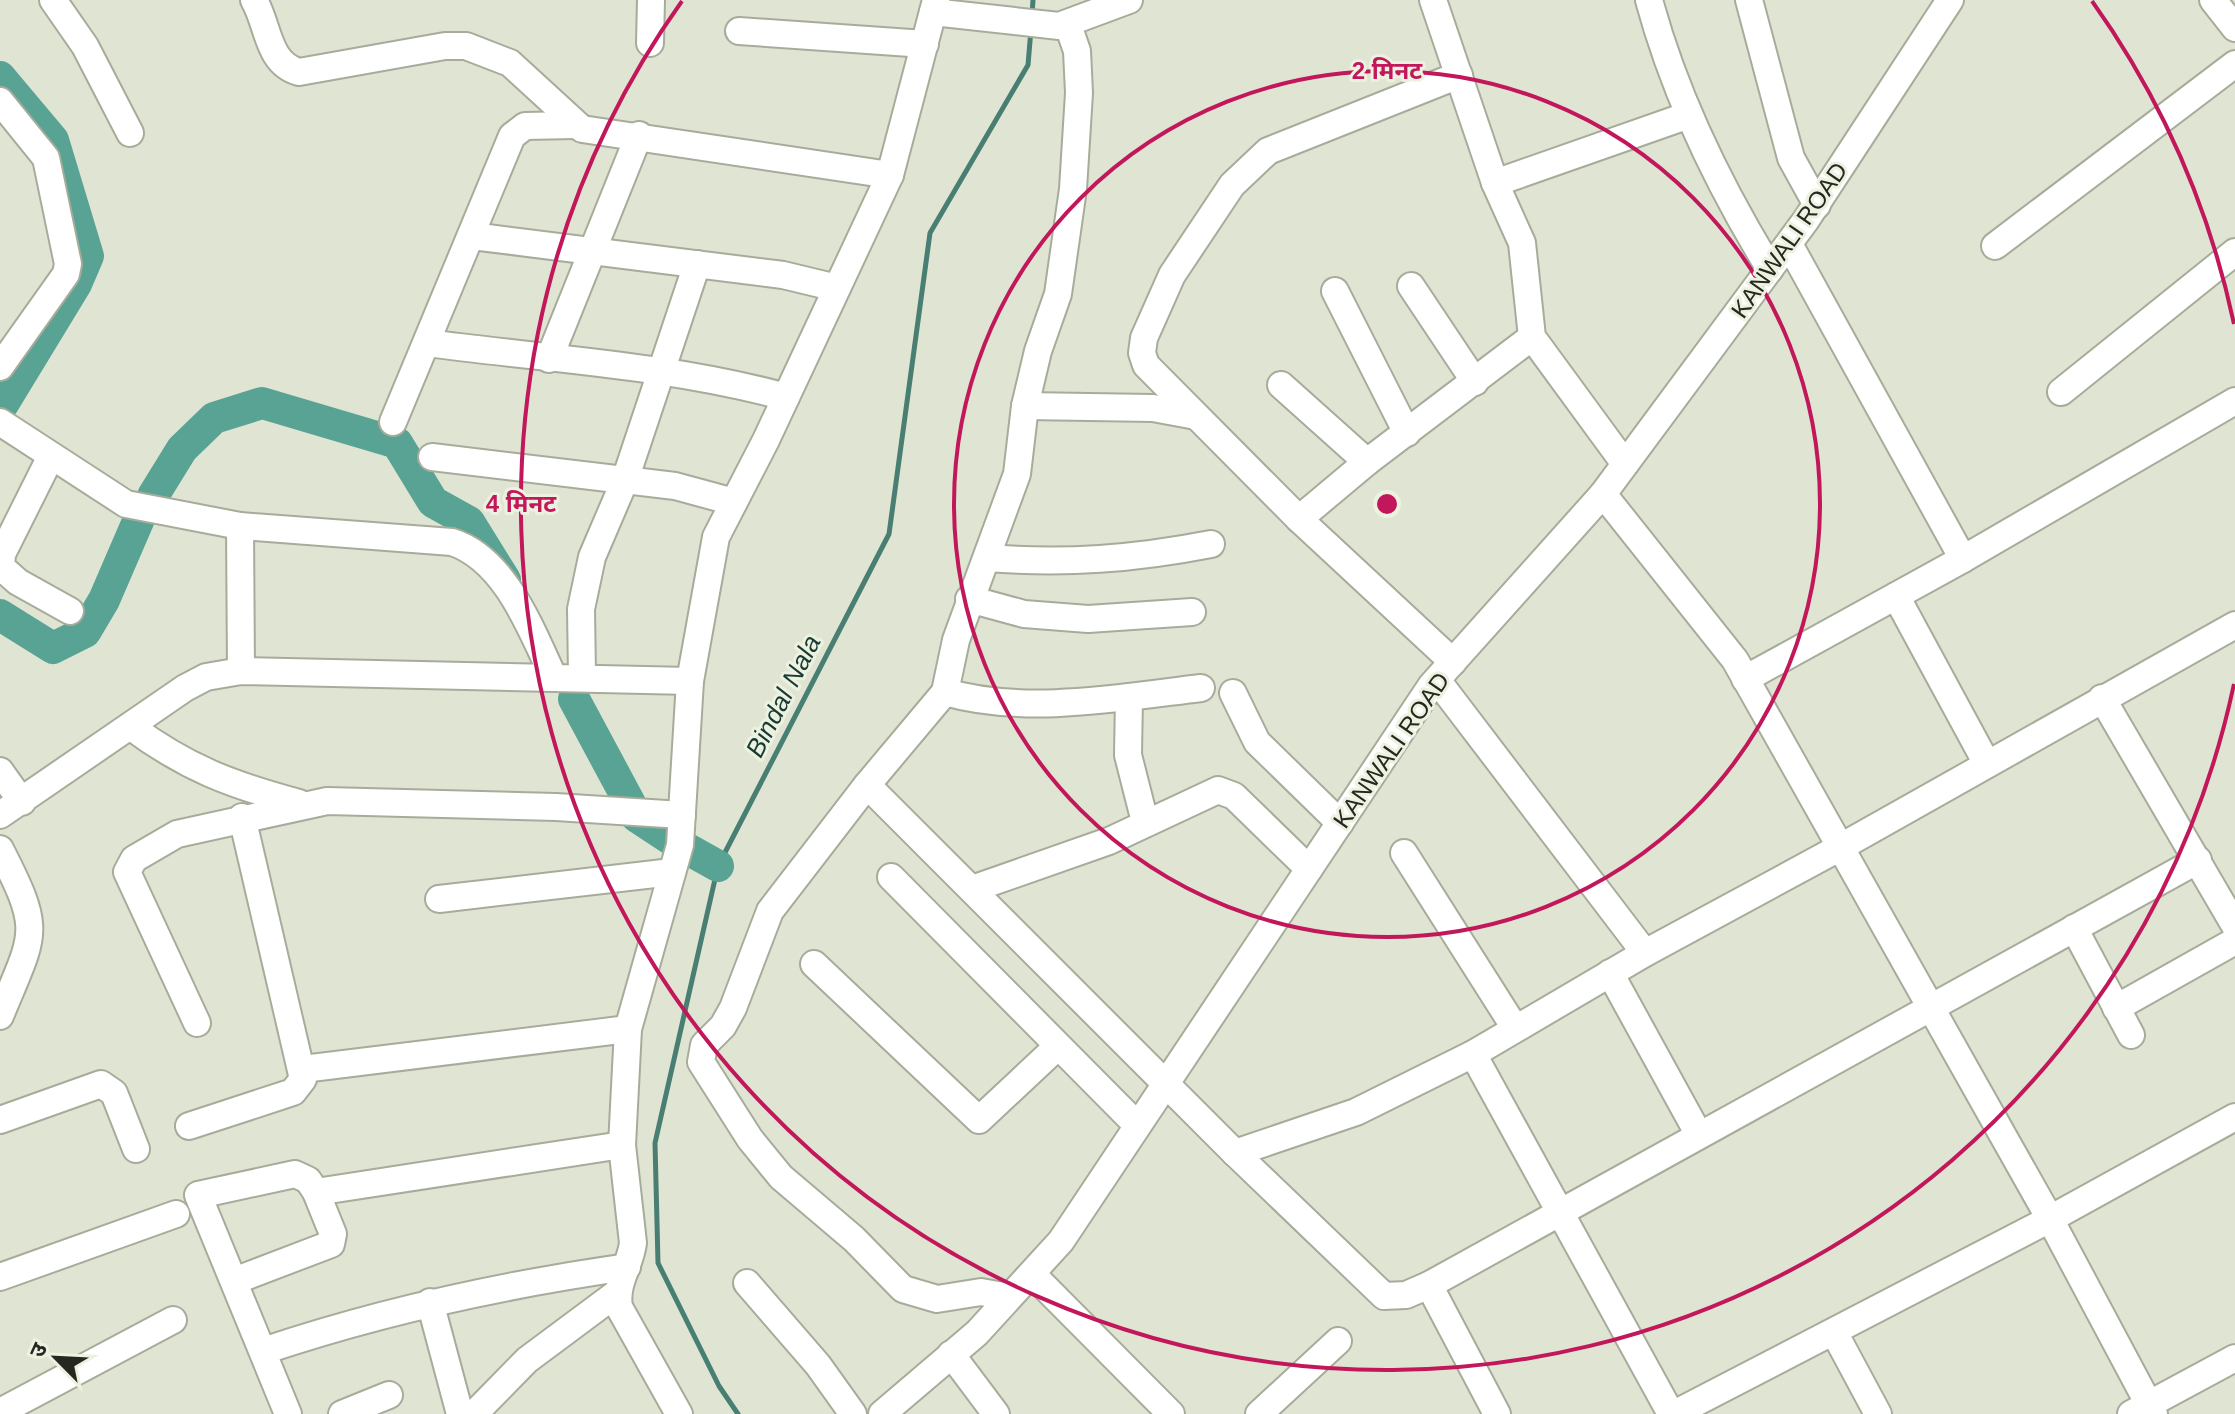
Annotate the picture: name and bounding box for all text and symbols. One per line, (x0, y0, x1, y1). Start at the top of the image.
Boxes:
text: 2 मिनट (1352, 57, 1423, 84)
street label: KANWALI ROAD (1725, 157, 1853, 323)
text: 4 मिनट (486, 490, 557, 517)
centre of rings (1373, 490, 1401, 518)
water label: Bindal Nala (739, 630, 827, 762)
street label: KANWALI ROAD (1327, 667, 1455, 833)
north arrow (16, 1318, 96, 1398)
text: उ (24, 1338, 53, 1361)

